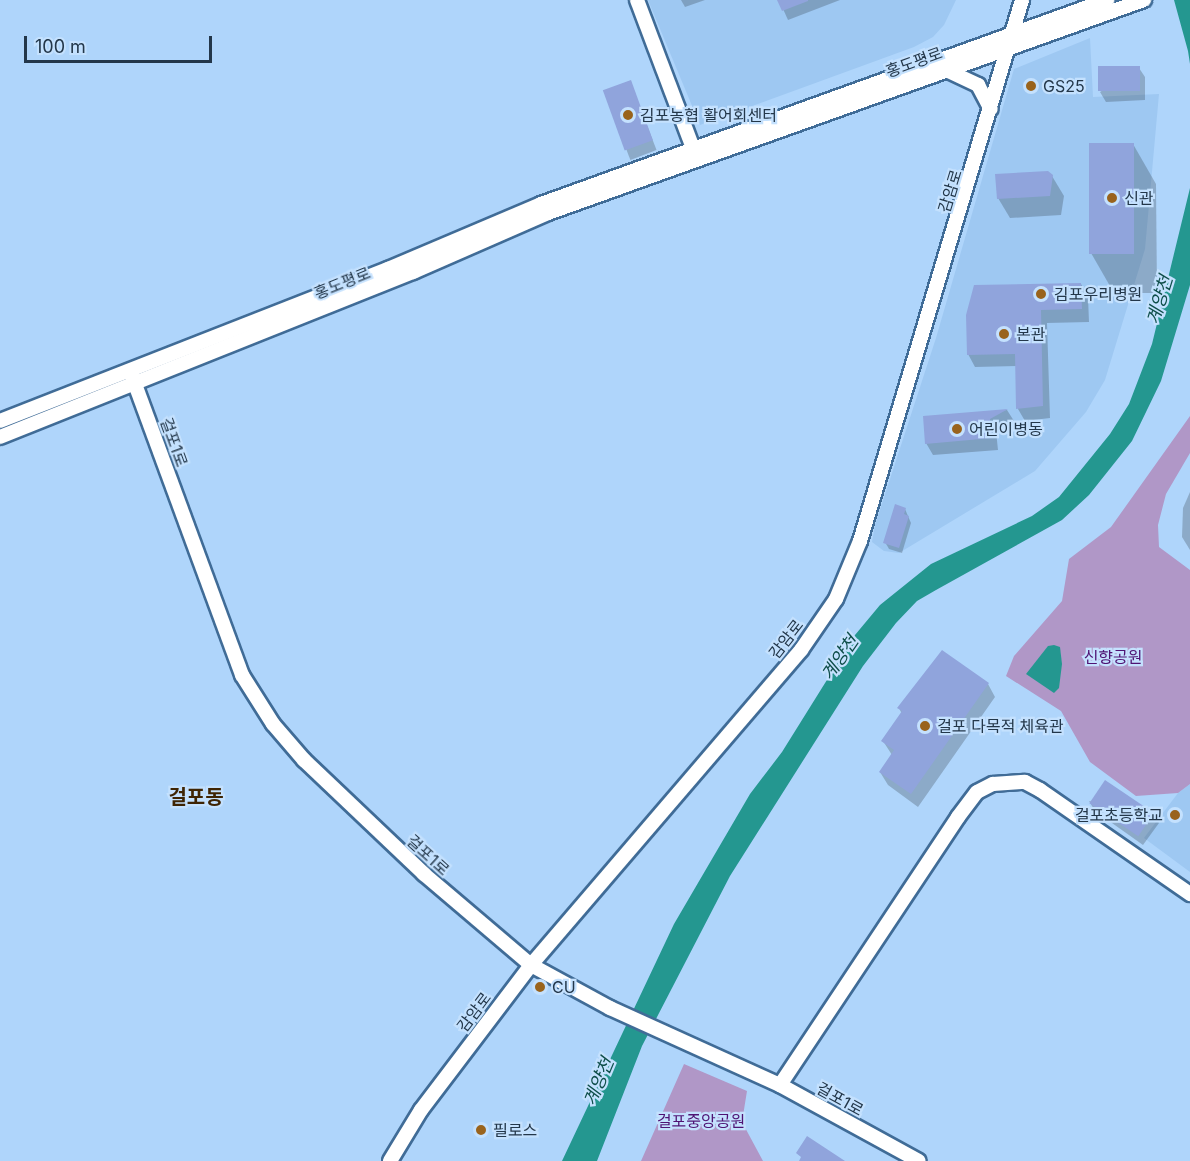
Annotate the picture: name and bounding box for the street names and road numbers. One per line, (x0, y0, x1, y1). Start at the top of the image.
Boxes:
street label: 홍도평로 (883, 43, 945, 81)
street label: 감암로 (934, 167, 966, 215)
street label: 홍도평로 (311, 263, 373, 303)
street label: 걸포1로 (156, 415, 192, 469)
street label: 감암로 (765, 616, 807, 662)
street label: 걸포1로 (403, 831, 453, 879)
street label: 감암로 (453, 989, 495, 1035)
street label: 걸포1로 (813, 1078, 867, 1120)

